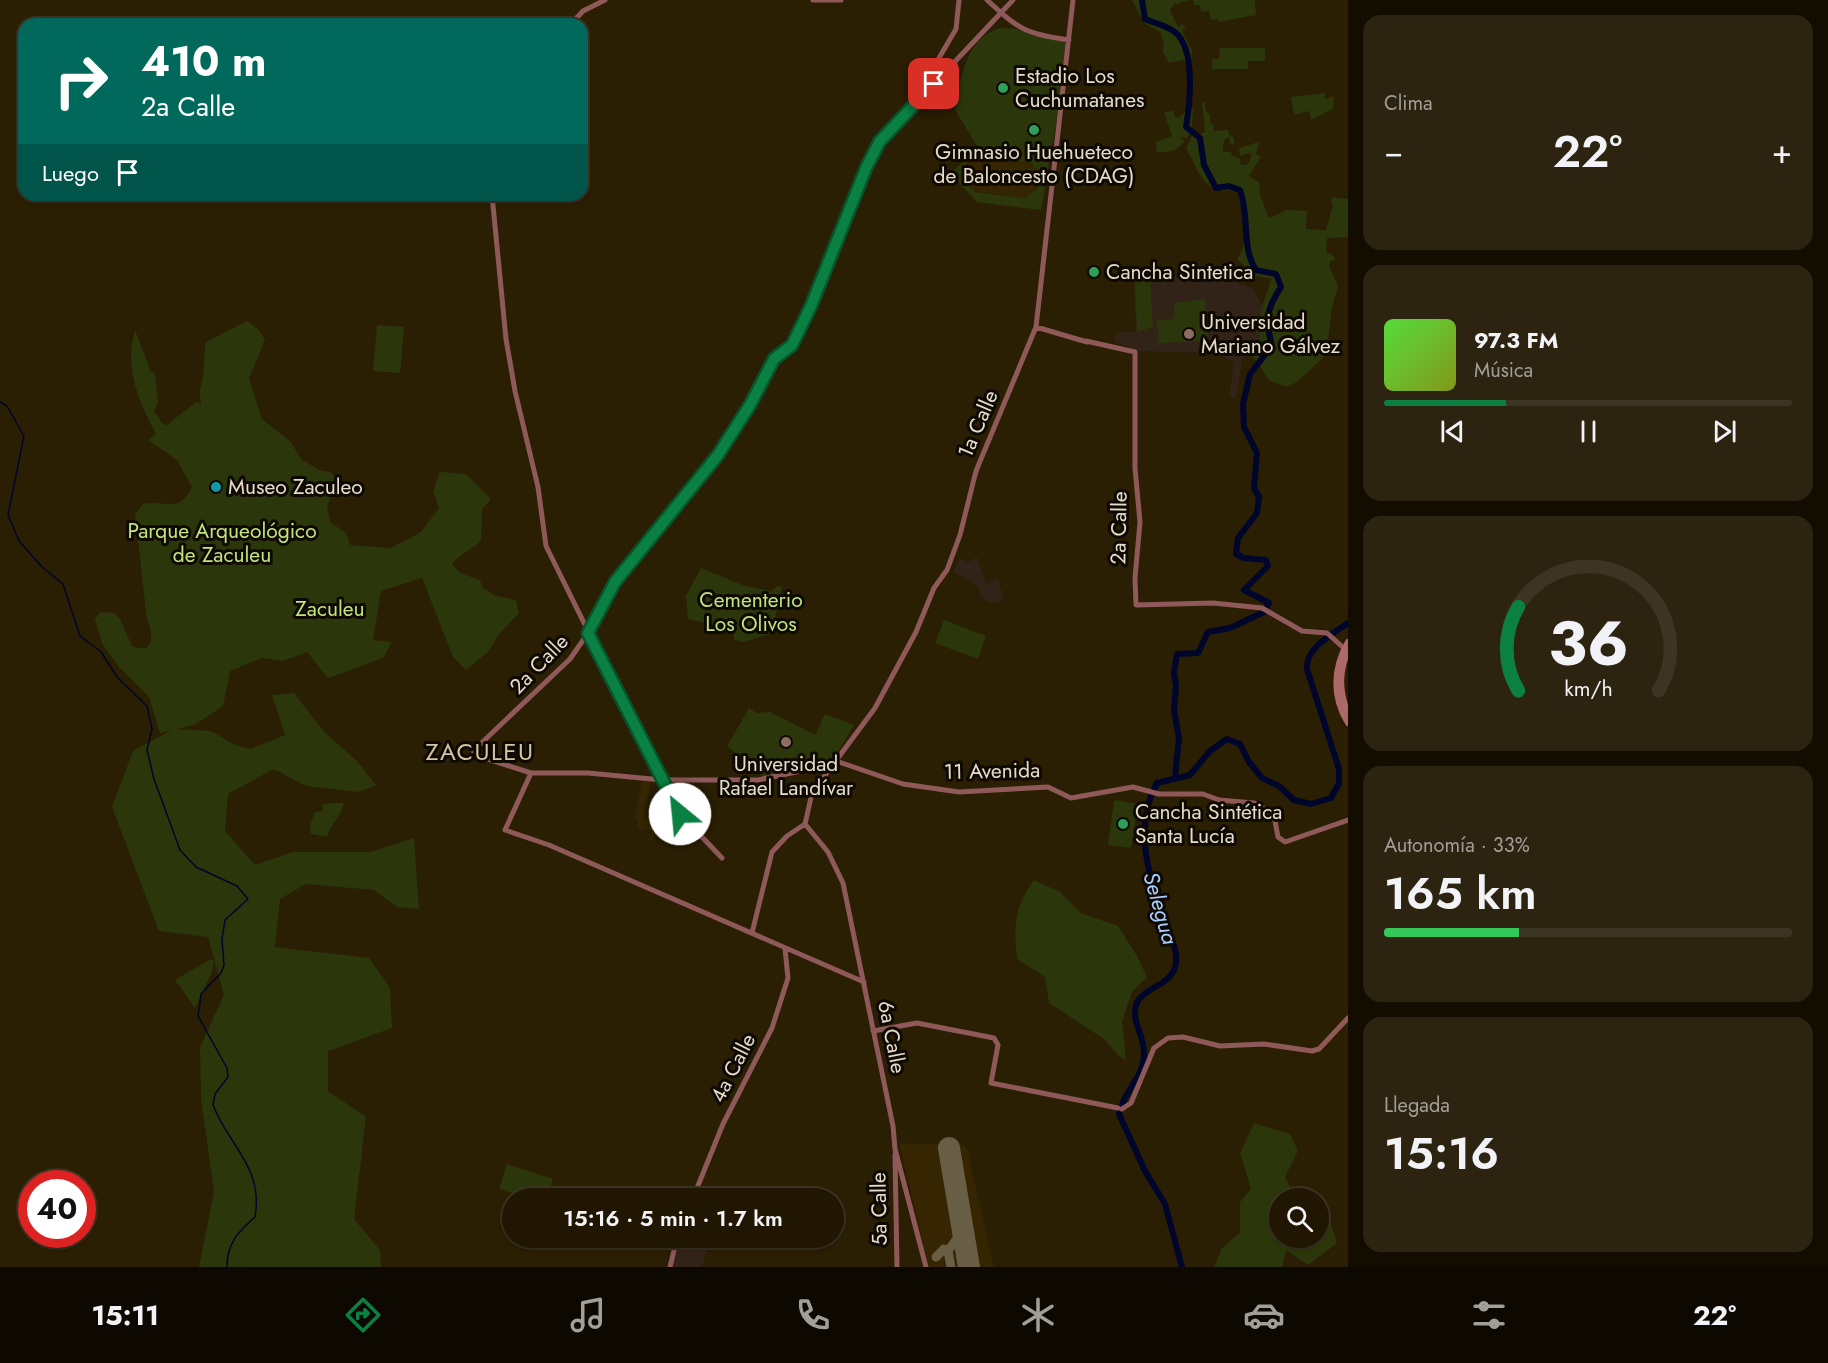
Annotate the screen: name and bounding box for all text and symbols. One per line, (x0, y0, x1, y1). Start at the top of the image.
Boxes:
text: 410 m (141, 31, 267, 92)
icon: right (42, 42, 120, 120)
pin (908, 58, 959, 109)
place label: Estadio Los Cuchumatanes (1015, 61, 1144, 115)
icon: arrive (917, 67, 950, 100)
marker: Estadio Los Cuchumatanes (996, 81, 1010, 95)
text: 2a Calle (141, 87, 235, 126)
text: Clima (1384, 89, 1433, 118)
text: 22° (1553, 119, 1622, 184)
marker: Gimnasio Huehueteco de Baloncesto (CDAG) (1027, 123, 1041, 137)
text: − (1384, 128, 1403, 175)
text: + (1772, 128, 1792, 175)
place label: Gimnasio Huehueteco de Baloncesto (CDAG) (934, 137, 1134, 191)
icon: arrive (111, 156, 144, 189)
text: Luego (42, 157, 99, 189)
place label: Cancha Sintetica (1106, 257, 1253, 287)
marker: Cancha Sintetica (1087, 265, 1101, 279)
place label: Universidad Mariano Gálvez (1201, 307, 1340, 361)
text: 97.3 FM (1474, 324, 1558, 356)
marker: Universidad Mariano Gálvez (1182, 327, 1196, 341)
text: Música (1474, 356, 1533, 385)
street label: 1a Calle (950, 385, 1006, 462)
icon: previous (1436, 415, 1469, 448)
icon: pause (1572, 415, 1605, 448)
icon: next (1708, 415, 1741, 448)
place label: Museo Zaculeo (228, 472, 363, 502)
marker: Museo Zaculeo (209, 480, 223, 494)
street label: 2a Calle (1103, 491, 1135, 565)
park label: Parque Arqueológico de Zaculeu (127, 516, 317, 570)
park label: Cementerio Los Olivos (699, 585, 803, 639)
park label: Zaculeu (295, 594, 365, 624)
text: 36 (1548, 598, 1628, 688)
street label: 2a Calle (503, 627, 575, 701)
text: km/h (1564, 673, 1612, 704)
district label: ZACULEU (425, 734, 535, 769)
marker: Universidad Rafael Landívar (779, 735, 793, 749)
place label: Universidad Rafael Landívar (719, 749, 854, 803)
street label: 11 Avenida (944, 755, 1040, 787)
position arrow (648, 782, 712, 846)
place label: Cancha Sintética Santa Lucía (1135, 797, 1282, 851)
marker: Cancha Sintética Santa Lucía (1116, 817, 1130, 831)
text: Autonomía · 33% (1384, 831, 1530, 860)
text: 165 km (1384, 861, 1537, 926)
water label: Selegua (1135, 868, 1187, 948)
street label: 6a Calle (870, 998, 914, 1076)
street label: 4a Calle (703, 1028, 763, 1108)
text: Llegada (1384, 1091, 1450, 1120)
text: 15:16 (1384, 1121, 1499, 1186)
speed limit sign: 40 (18, 1170, 96, 1248)
street label: 5a Calle (863, 1172, 895, 1246)
map controls (1269, 1188, 1329, 1248)
button: search (1269, 1188, 1329, 1248)
text: 15:16 · 5 min · 1.7 km (563, 1202, 783, 1234)
icon: directions (342, 1294, 384, 1336)
icon: music (567, 1294, 609, 1336)
icon: phone (792, 1294, 834, 1336)
icon: climate (1017, 1294, 1059, 1336)
icon: car (1243, 1294, 1285, 1336)
icon: filters (1468, 1294, 1510, 1336)
text: 15:11 (92, 1296, 159, 1335)
text: 22° (1693, 1296, 1736, 1335)

